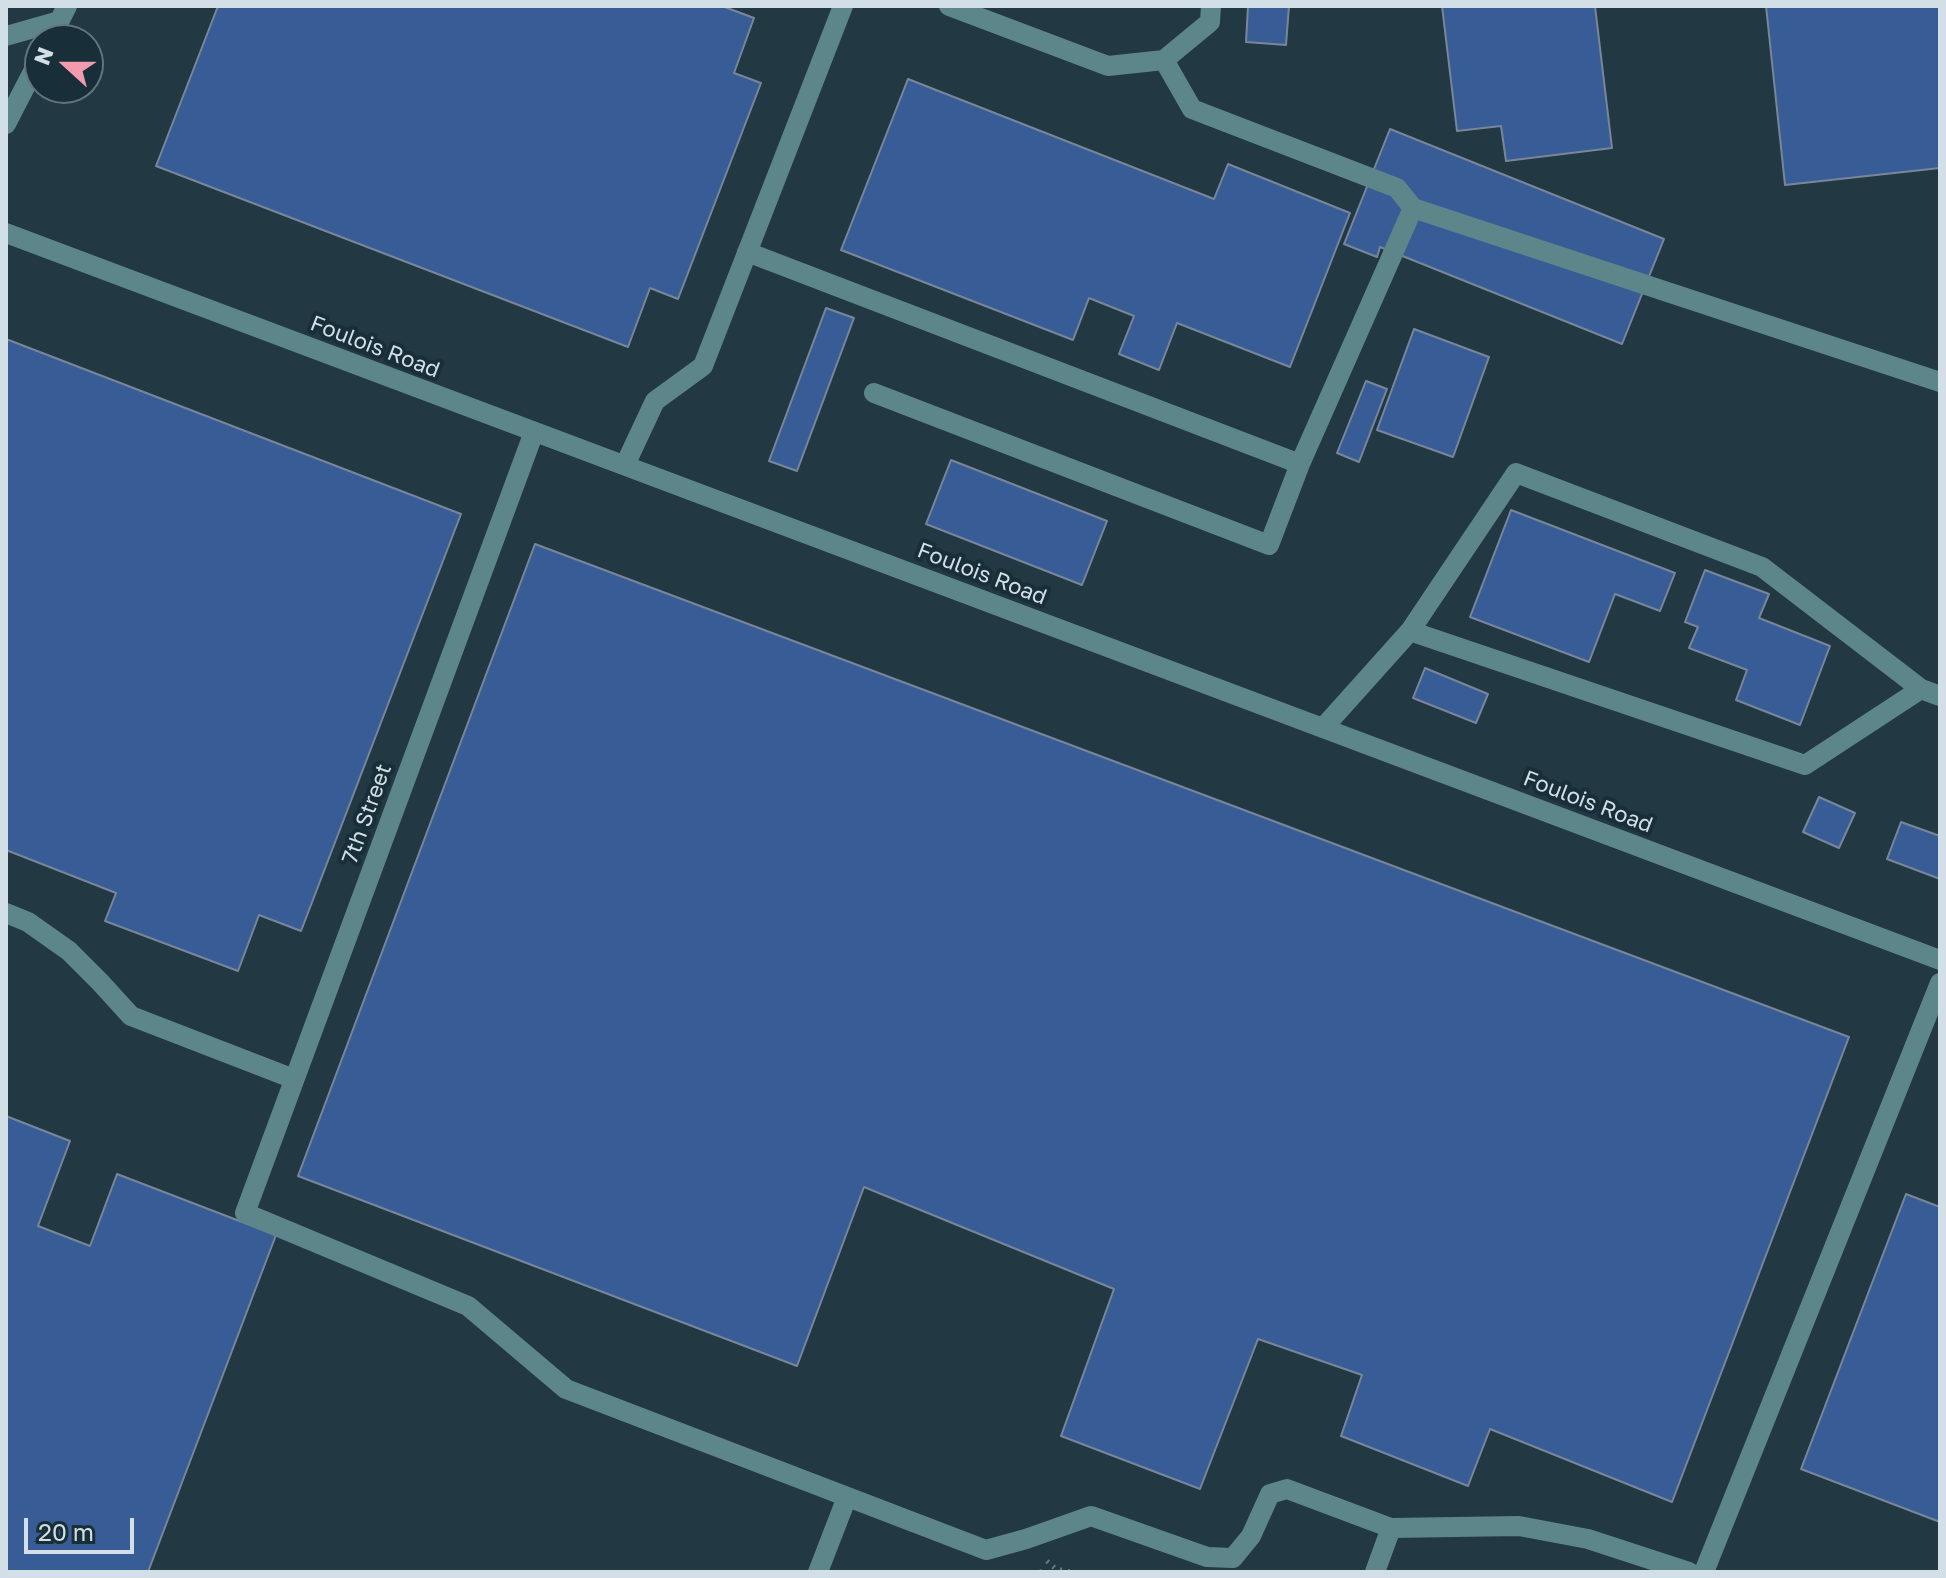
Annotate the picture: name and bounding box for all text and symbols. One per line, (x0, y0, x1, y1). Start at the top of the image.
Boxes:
north arrow (24, 24, 104, 104)
text: N (27, 43, 59, 69)
street label: Foulois Road (307, 310, 443, 384)
street label: Foulois Road (914, 537, 1050, 611)
street label: 7th Street (337, 760, 397, 868)
street label: Foulois Road (1520, 765, 1656, 839)
scale bar (28, 1502, 138, 1552)
text: 20 m (38, 1517, 94, 1546)

